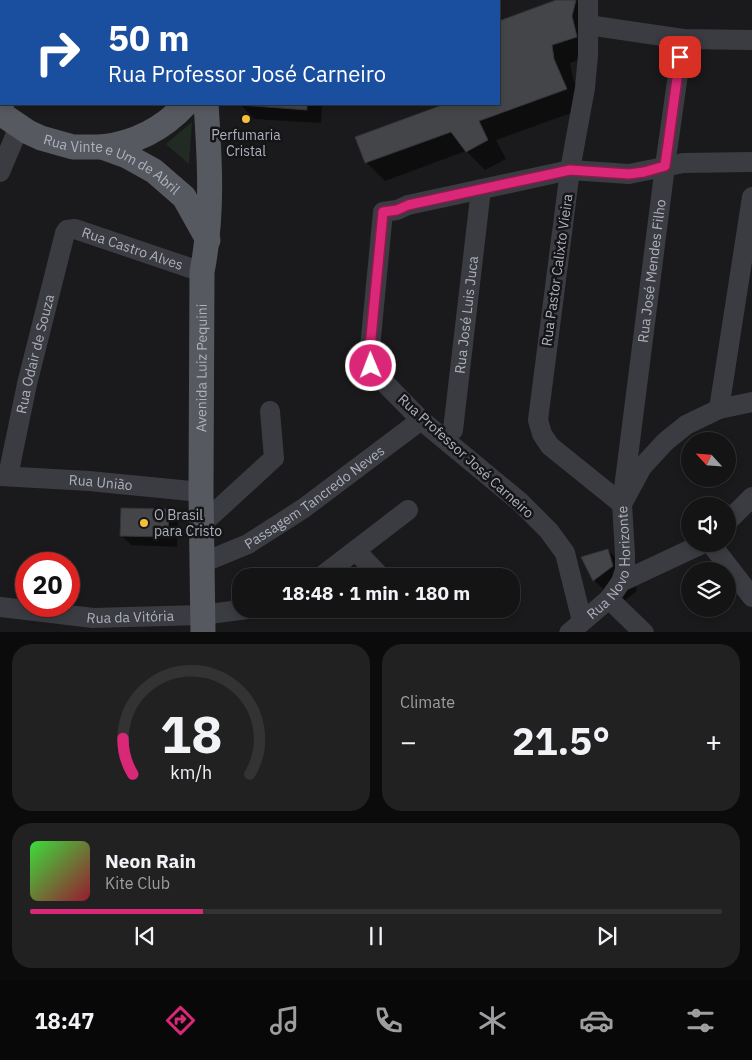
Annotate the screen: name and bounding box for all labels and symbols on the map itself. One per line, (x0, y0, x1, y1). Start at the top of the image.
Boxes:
pin (659, 36, 701, 78)
marker: Perfumaria Cristal (240, 113, 252, 125)
place label: Perfumaria Cristal (211, 126, 281, 160)
street label: Rua Vinte e Um de Abril (41, 130, 184, 199)
street label: Rua Pastor Calixto Vieira (537, 192, 577, 347)
street label: Rua José Mendes Filho (634, 198, 670, 344)
street label: Rua Castro Alves (80, 223, 186, 274)
street label: Rua José Luis Juca (451, 254, 482, 375)
street label: Rua Odair de Souza (12, 292, 58, 415)
street label: Avenida Luiz Pequini (192, 304, 211, 432)
position arrow (344, 339, 396, 391)
street label: Rua Professor José Carneiro (394, 390, 538, 522)
north arrow (681, 432, 736, 488)
street label: Passagem Tancredo Neves (241, 441, 388, 553)
street label: Rua União (68, 471, 134, 494)
street label: Rua Novo Horizonte (583, 505, 634, 623)
place label: O Brasil para Cristo (154, 506, 222, 540)
marker: O Brasil para Cristo (138, 517, 150, 529)
speed limit sign: 20 (15, 552, 80, 617)
street label: Rua da Vitória (86, 607, 175, 627)

